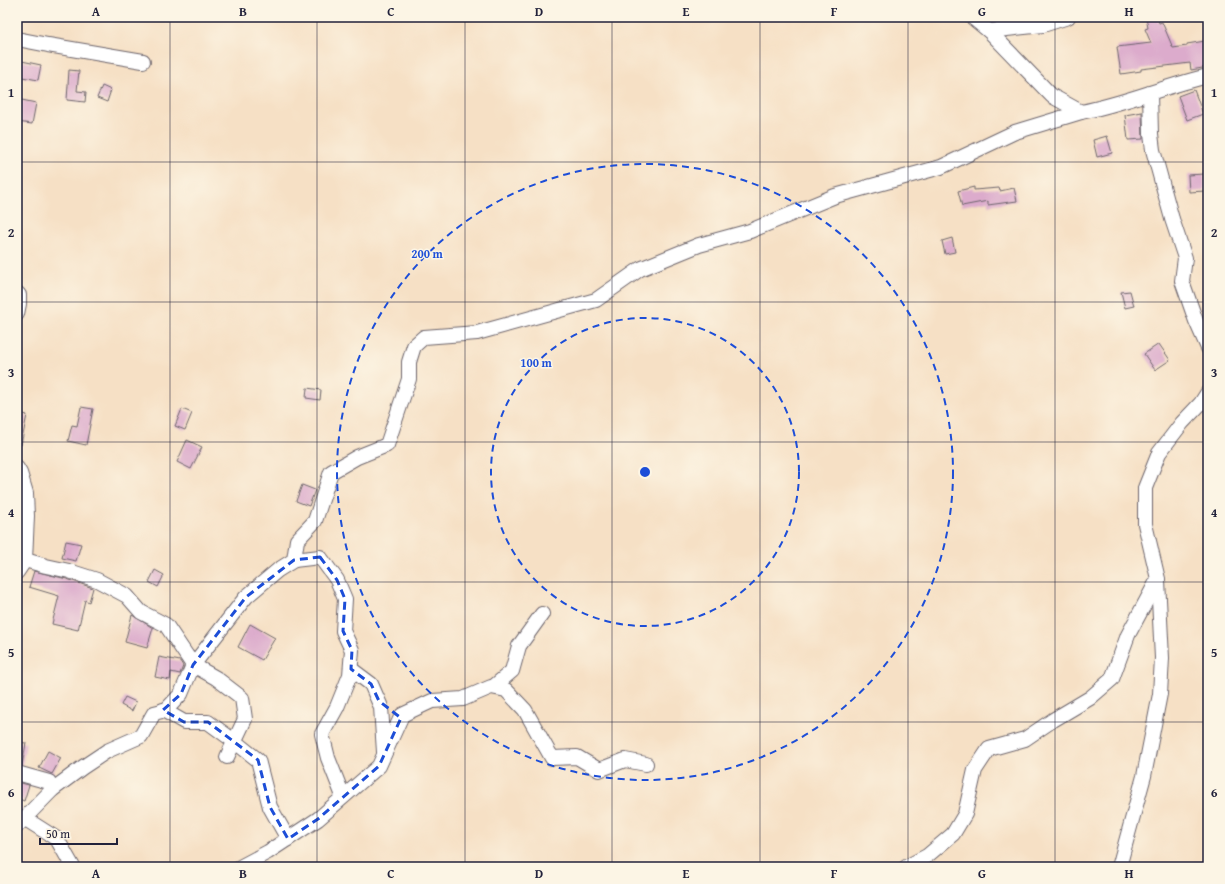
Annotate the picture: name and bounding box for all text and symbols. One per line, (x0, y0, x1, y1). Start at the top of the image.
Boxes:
text: A (92, 2, 101, 21)
text: B (239, 2, 247, 21)
text: C (387, 2, 395, 21)
text: D (535, 2, 543, 21)
text: E (683, 2, 690, 21)
text: F (831, 2, 838, 21)
text: G (978, 2, 986, 21)
text: H (1124, 2, 1134, 21)
text: 1 (8, 83, 14, 102)
text: 1 (1211, 83, 1217, 102)
text: 2 (8, 223, 15, 242)
text: 2 (1211, 223, 1218, 242)
text: 200 m (411, 245, 444, 262)
text: 100 m (520, 354, 553, 371)
text: 3 (8, 363, 14, 382)
text: 3 (1211, 363, 1217, 382)
centre of rings (638, 465, 652, 479)
text: 4 (8, 503, 15, 522)
text: 4 (1211, 503, 1218, 522)
text: 5 (8, 643, 15, 662)
text: 5 (1211, 643, 1218, 662)
text: 6 (8, 783, 15, 802)
text: 6 (1211, 783, 1218, 802)
scale bar (40, 820, 117, 846)
text: 50 m (46, 825, 70, 842)
text: A (92, 864, 101, 883)
text: B (239, 864, 247, 883)
text: C (387, 864, 395, 883)
text: D (535, 864, 543, 883)
text: E (683, 864, 690, 883)
text: F (831, 864, 838, 883)
text: G (978, 864, 986, 883)
text: H (1124, 864, 1134, 883)

